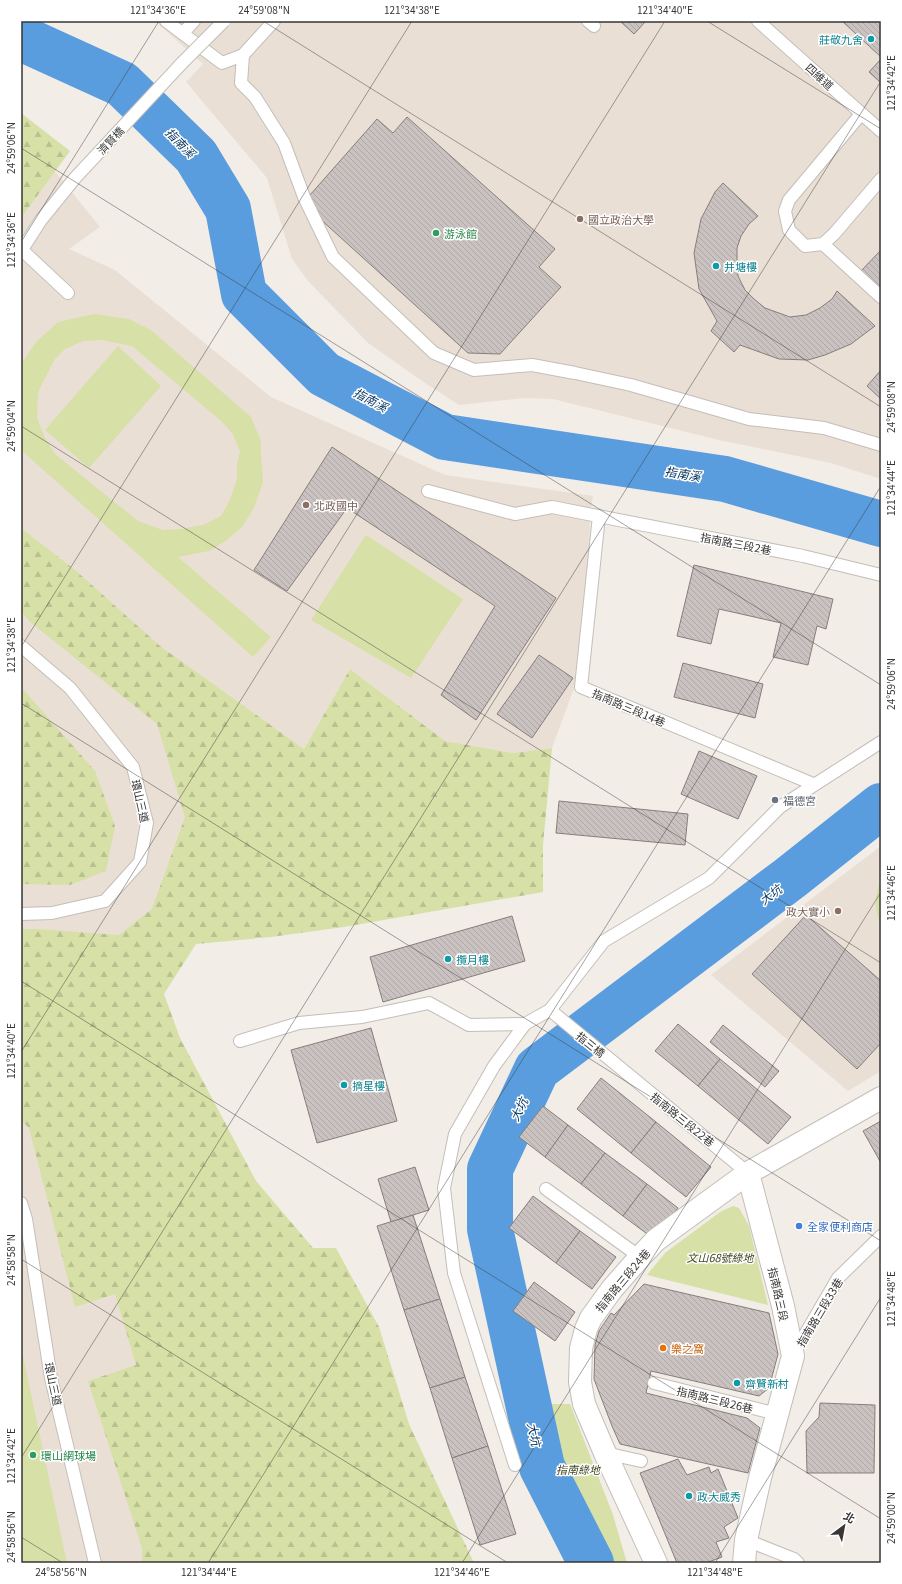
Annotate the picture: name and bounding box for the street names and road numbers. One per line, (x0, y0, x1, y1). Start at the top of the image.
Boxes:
street label: 四維道 (802, 59, 838, 93)
street label: 濟賢橋 (93, 122, 127, 158)
street label: 指南路三段2巷 (699, 528, 773, 558)
street label: 指南路三段14巷 (590, 684, 668, 730)
street label: 環山三道 (128, 778, 154, 824)
street label: 指三橋 (573, 1027, 609, 1061)
street label: 指南路三段22巷 (648, 1088, 718, 1150)
street label: 指南路三段24巷 (591, 1245, 653, 1315)
street label: 指南路三段 (765, 1265, 793, 1323)
street label: 指南路三段33巷 (792, 1274, 846, 1350)
street label: 環山三道 (42, 1361, 66, 1407)
street label: 指南路三段26巷 (675, 1382, 755, 1416)

